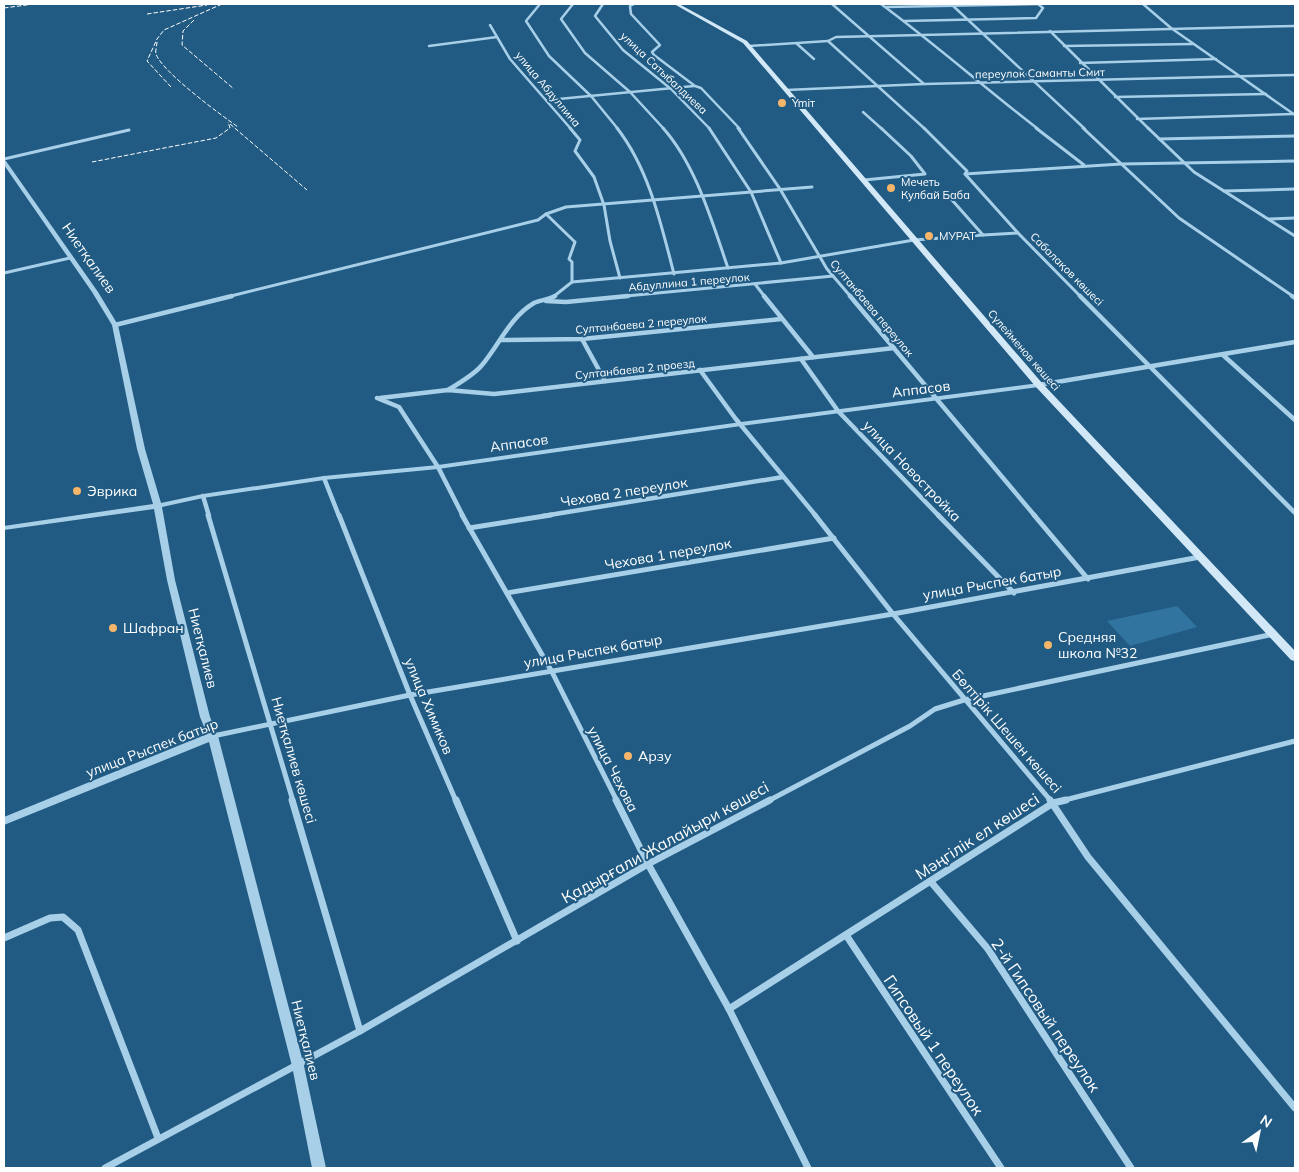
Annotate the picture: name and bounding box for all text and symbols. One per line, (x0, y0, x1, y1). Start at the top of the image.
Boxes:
street label: улица Сатыбалдиева (618, 29, 710, 117)
street label: улица Абдуллина (512, 48, 584, 130)
street label: переулок Саманты Смит (975, 65, 1105, 81)
place label: Ymiт (791, 96, 815, 110)
marker: Ymiт (776, 97, 788, 109)
place label: Мечеть Кулбай Баба (901, 175, 970, 202)
marker: Мечеть Кулбай Баба (885, 182, 897, 194)
street label: Ниетқалиев (58, 219, 120, 297)
place label: МУРАТ (939, 229, 976, 243)
street label: Сабалақов көшесі (1027, 229, 1107, 309)
marker: МУРАТ (923, 230, 935, 242)
street label: Султанбаева переулок (827, 257, 917, 359)
street label: Абдуллина 1 переулок (628, 270, 750, 294)
street label: Сүлейменов көшесі (985, 306, 1063, 394)
street label: Султанбаева 2 переулок (575, 311, 707, 337)
street label: Султанбаева 2 проезд (574, 356, 696, 382)
street label: Аппасов (891, 376, 951, 401)
street label: улица Новостройка (859, 417, 965, 525)
street label: Аппасов (489, 430, 549, 456)
street label: Чехова 2 переулок (559, 473, 689, 511)
place label: Эврика (87, 482, 137, 500)
marker: Эврика (71, 485, 83, 497)
street label: Чехова 1 переулок (603, 534, 733, 574)
street label: улица Рыспек батыр (921, 562, 1063, 604)
street label: Ниетқалиев (184, 606, 222, 690)
place label: Шафран (123, 619, 184, 637)
marker: Шафран (107, 622, 119, 634)
place label: Средняя школа №32 (1058, 628, 1137, 662)
street label: улица Рыспек батыр (522, 630, 664, 672)
marker: Средняя школа №32 (1042, 639, 1054, 651)
street label: улица Химиков (401, 655, 458, 757)
street label: Бөлтірік Шешен көшесі (948, 665, 1066, 797)
street label: Ниетқалиев көшесі (267, 695, 321, 825)
street label: улица Рыспек батыр (83, 714, 221, 782)
street label: улица Чехова (584, 723, 642, 815)
place label: Арзу (638, 747, 672, 765)
marker: Арзу (622, 750, 634, 762)
street label: Қадырғали Жалайыри көшесі (558, 777, 772, 907)
street label: Мәңгілік ел көшесі (911, 788, 1043, 884)
street label: 2-й Гипсовый переулок (987, 934, 1105, 1096)
street label: Гипсовый 1 переулок (880, 971, 989, 1119)
street label: Ниетқалиев (287, 998, 325, 1082)
north arrow (1234, 1107, 1284, 1157)
text: N (1257, 1111, 1275, 1132)

